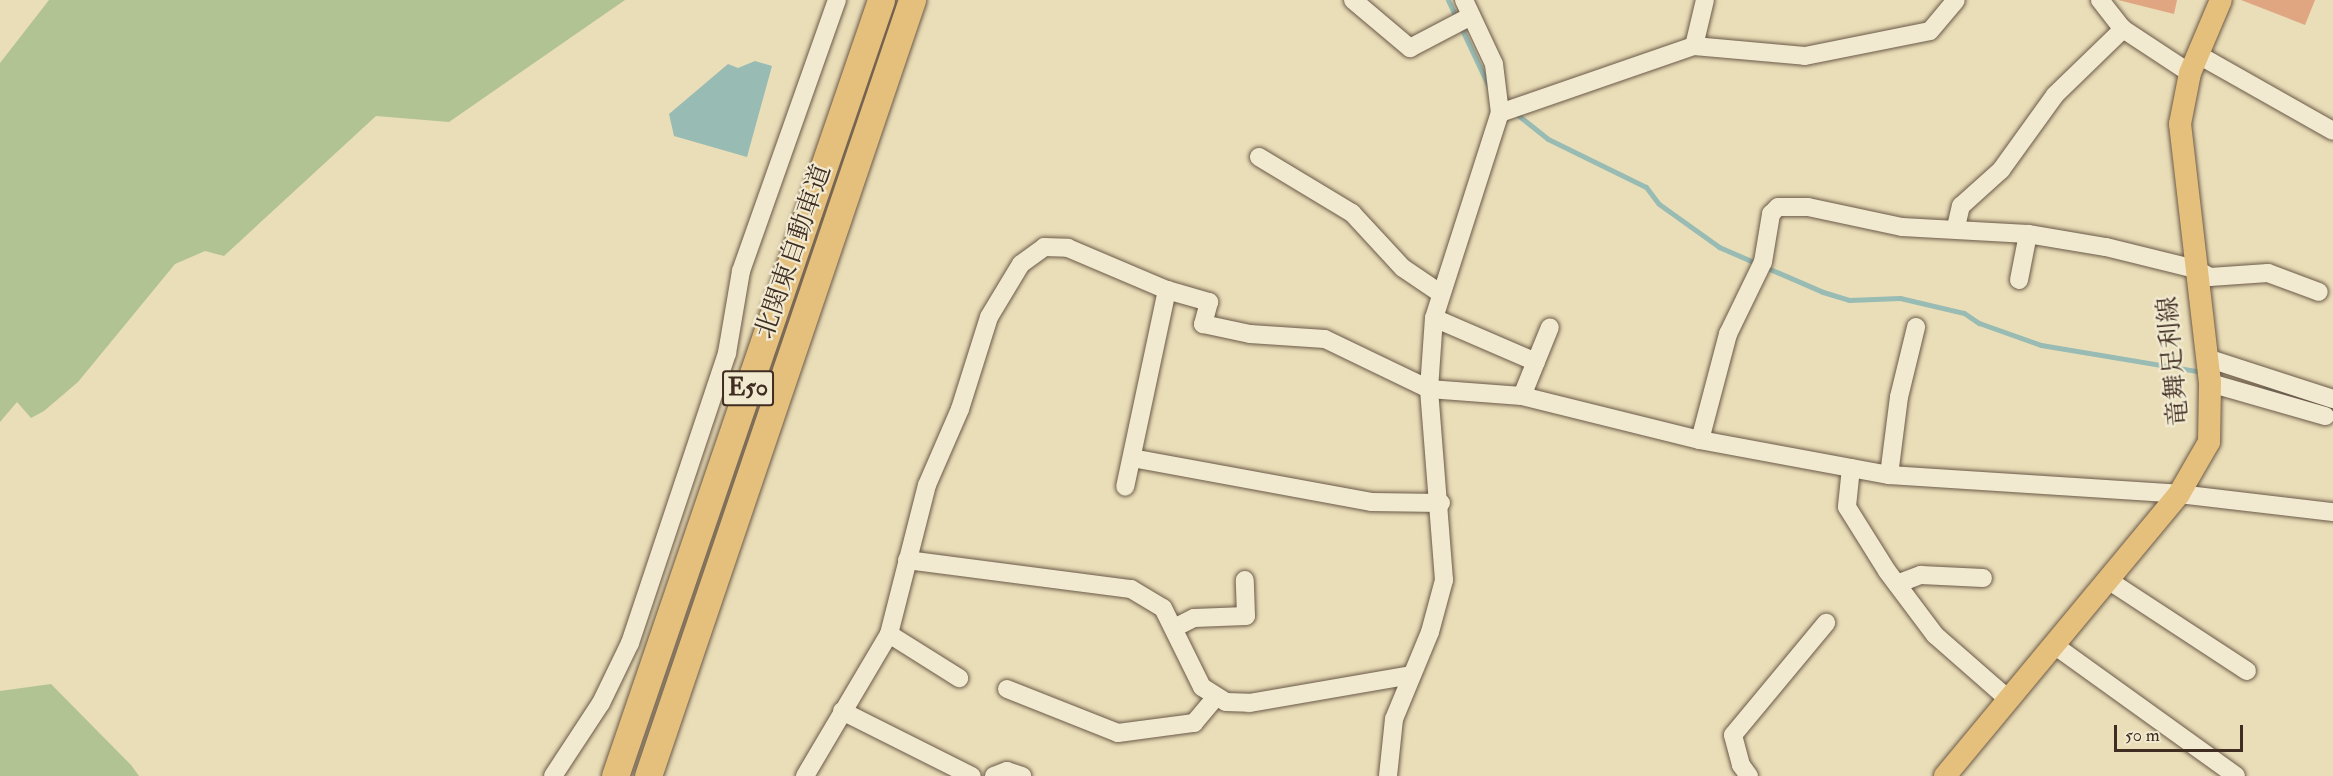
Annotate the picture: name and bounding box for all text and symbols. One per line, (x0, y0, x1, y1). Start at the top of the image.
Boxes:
street label: 北関東自動車道 (750, 161, 838, 343)
street label: 竜舞足利線 (2153, 295, 2195, 427)
road number: E50 (721, 367, 775, 409)
scale bar (2117, 713, 2246, 751)
text: 50 m (2125, 724, 2160, 747)

